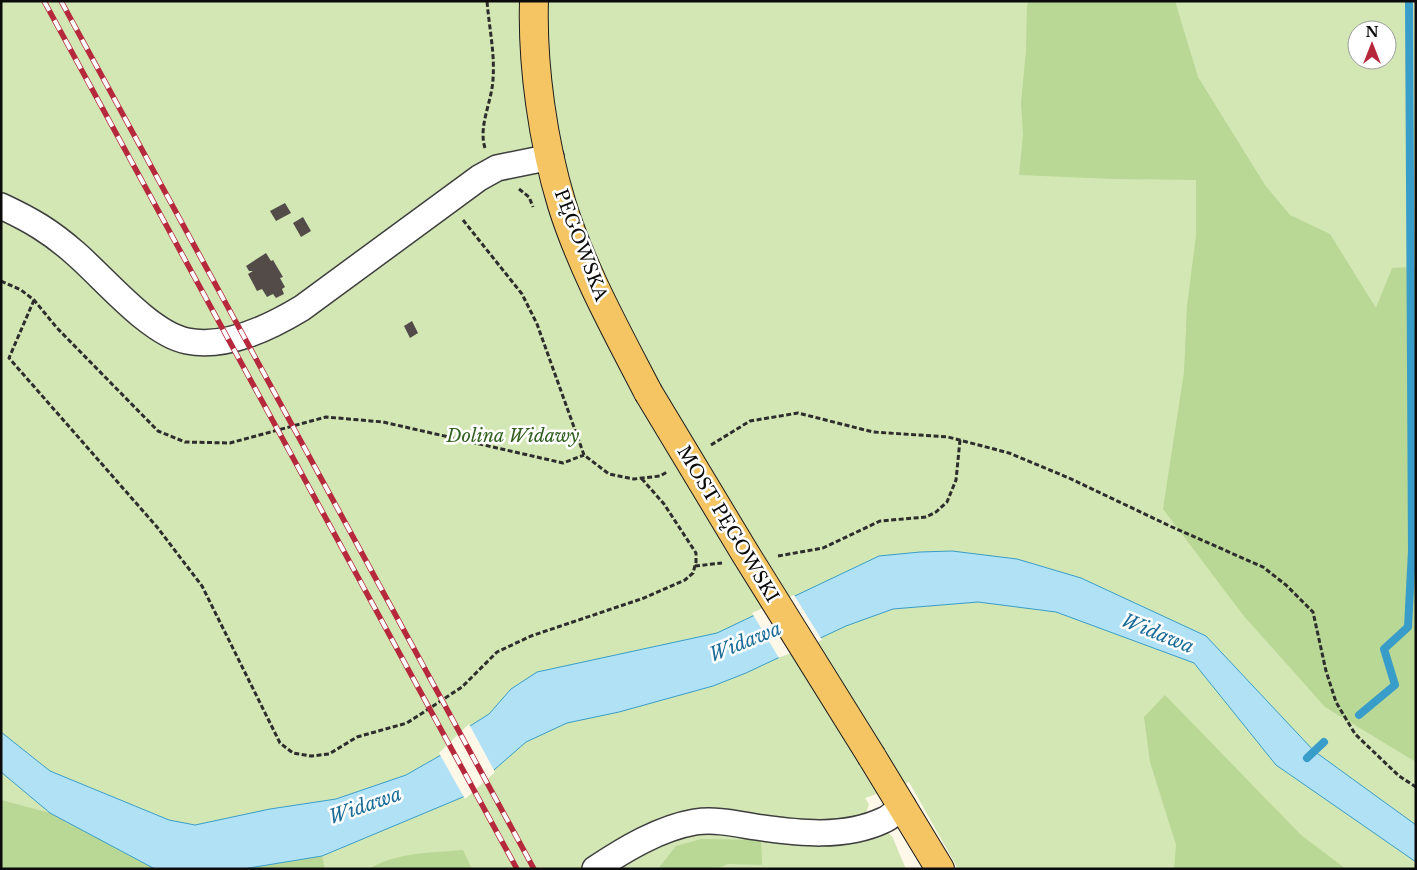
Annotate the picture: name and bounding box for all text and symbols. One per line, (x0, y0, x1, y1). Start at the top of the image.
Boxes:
north arrow (1347, 20, 1397, 70)
text: N (1365, 23, 1379, 41)
street label: PĘGOWSKA (550, 186, 613, 305)
park label: Dolina Widawy (446, 425, 580, 447)
street label: MOST PĘGOWSKI (673, 442, 783, 606)
water label: Widawa (1118, 609, 1197, 658)
water label: Widawa (706, 617, 785, 666)
water label: Widawa (326, 782, 405, 829)

